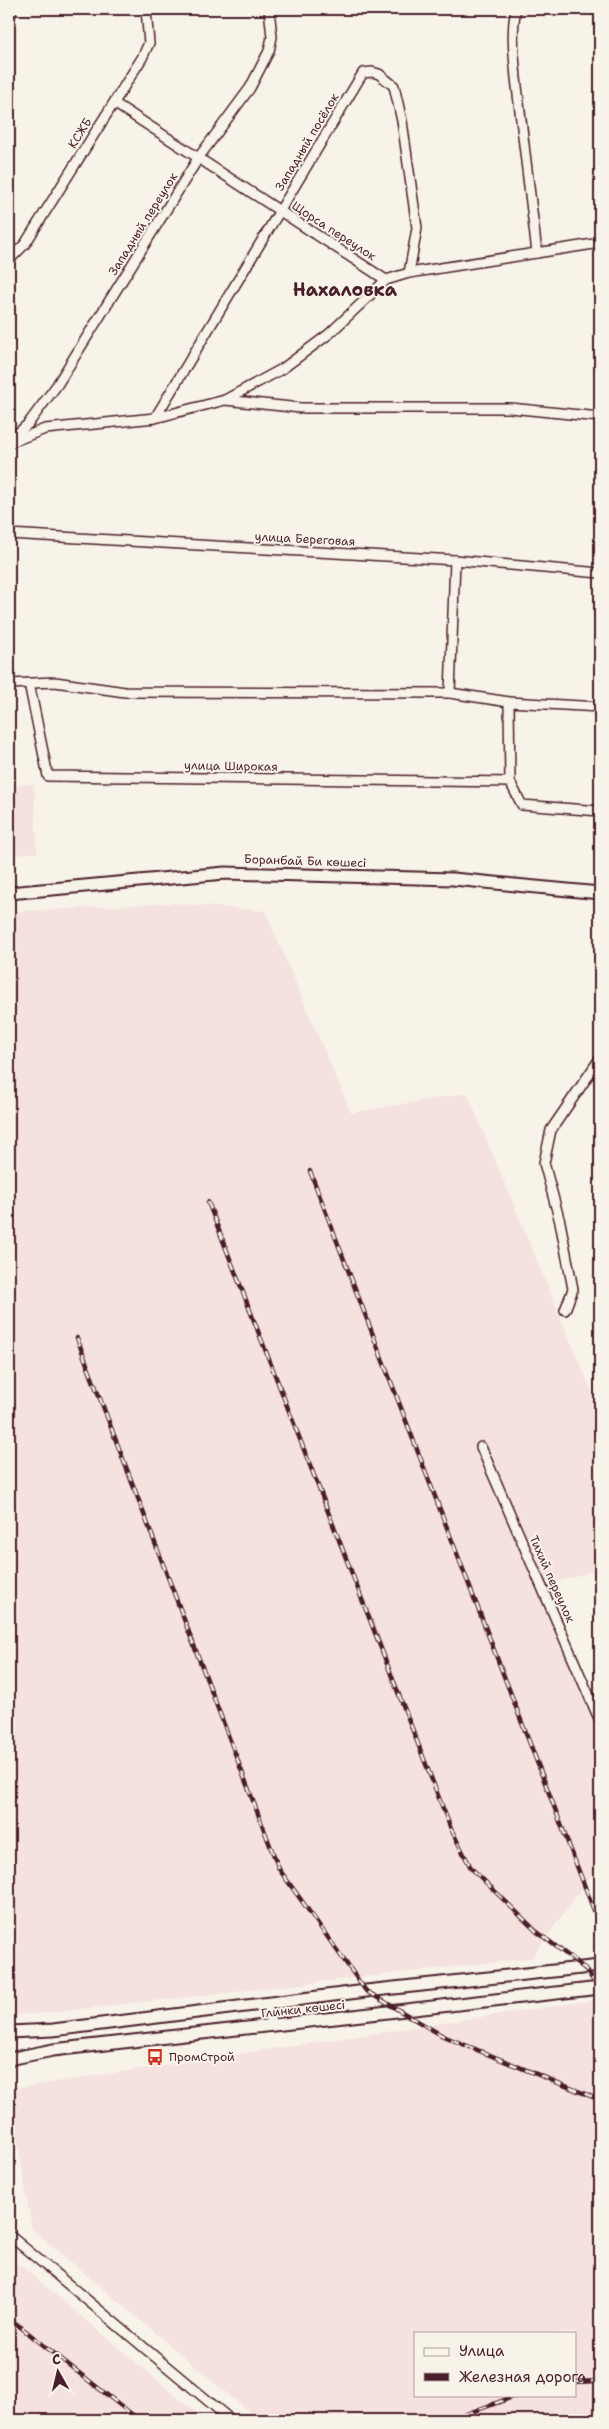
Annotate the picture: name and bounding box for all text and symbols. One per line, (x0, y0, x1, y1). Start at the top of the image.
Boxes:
street label: Западный посёлок (271, 90, 343, 194)
street label: КСЖБ (64, 115, 96, 151)
street label: Западный переулок (105, 169, 181, 278)
street label: Щорса переулок (289, 198, 380, 265)
district label: Нахаловка (293, 278, 398, 302)
street label: улица Береговая (254, 528, 356, 550)
street label: улица Широкая (184, 757, 278, 775)
street label: Боранбай Би көшесі (243, 851, 367, 871)
street label: Тихий переулок (526, 1533, 579, 1626)
street label: Глинки көшесі (260, 1997, 346, 2021)
bus stop icon: ПромСтрой (145, 2047, 165, 2067)
place label: ПромСтрой (169, 2049, 235, 2065)
legend (414, 2332, 576, 2396)
text: Улица (459, 2341, 505, 2361)
north arrow (32, 2346, 82, 2396)
text: С (51, 2350, 62, 2369)
text: Железная дорога (459, 2367, 587, 2387)

